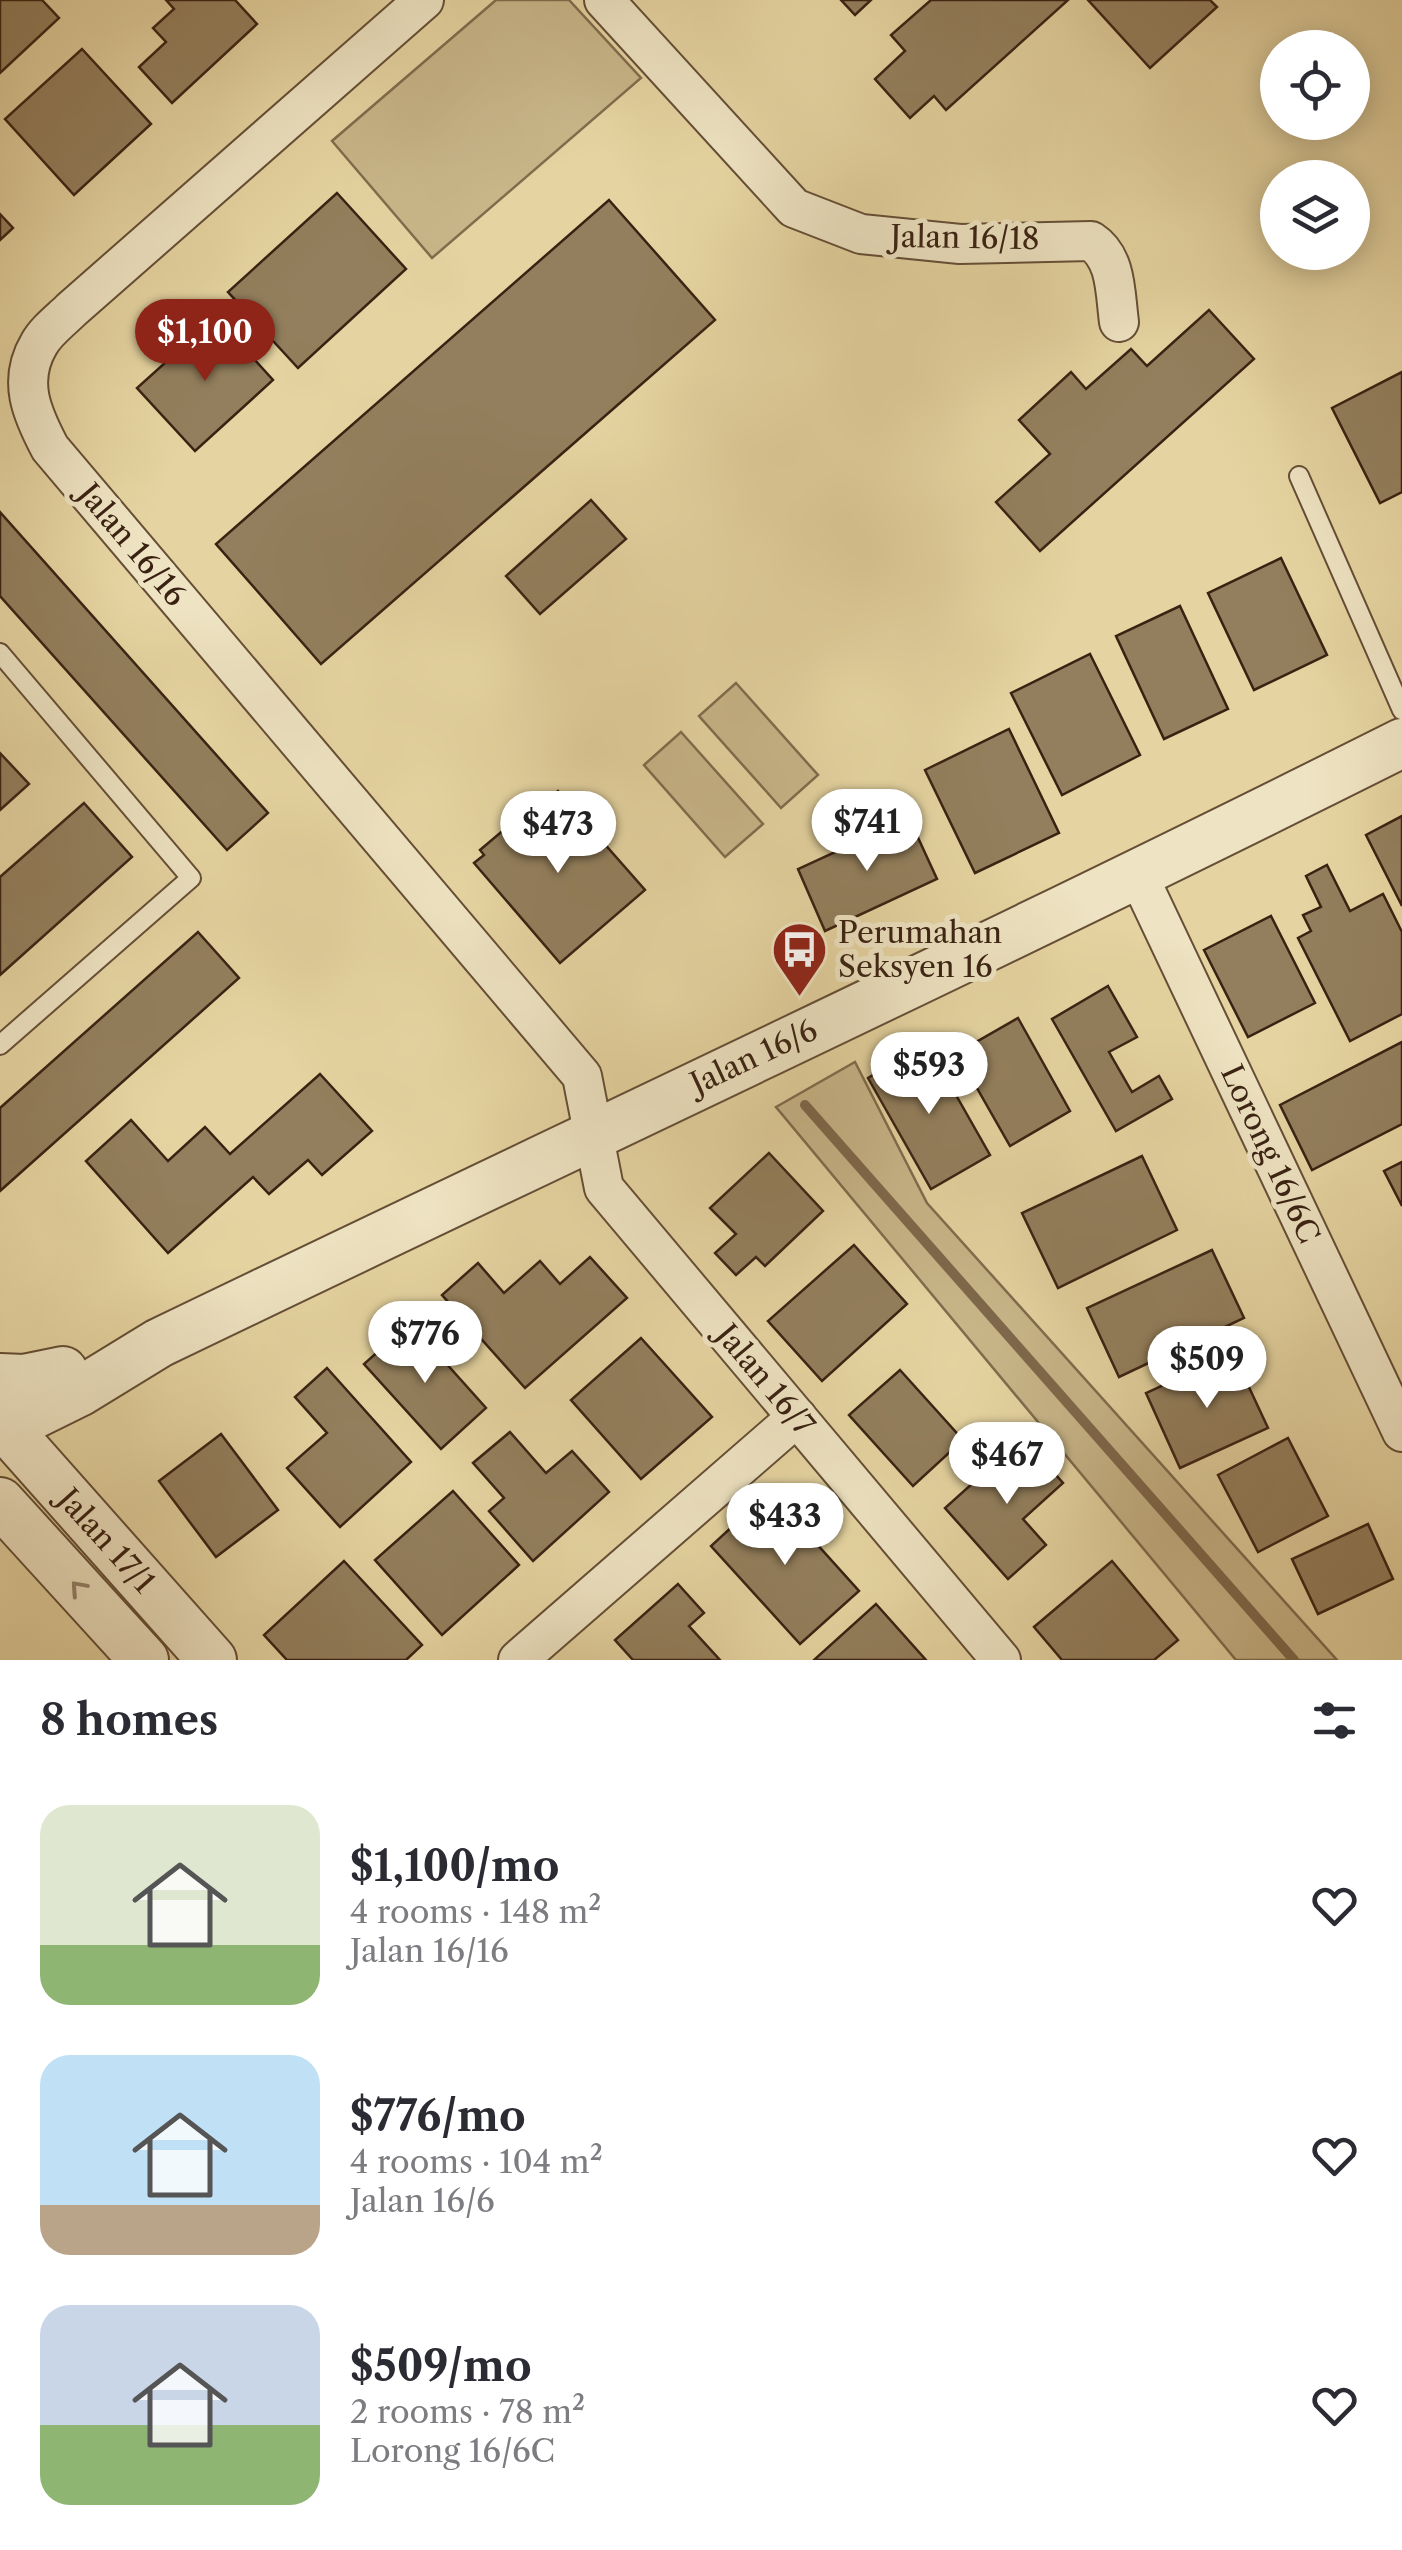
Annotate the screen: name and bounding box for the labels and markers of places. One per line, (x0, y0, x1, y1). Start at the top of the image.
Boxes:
pin: $1,100 (124, 299, 286, 384)
pin: $741 (808, 789, 926, 874)
pin: $473 (499, 791, 617, 876)
place label: Perumahan Seksyen 16 (838, 914, 1002, 985)
bus stop icon: Perumahan Seksyen 16 (769, 920, 829, 999)
pin: $593 (870, 1032, 988, 1117)
pin: $776 (366, 1301, 484, 1386)
pin: $509 (1148, 1326, 1266, 1411)
pin: $467 (948, 1422, 1066, 1507)
pin: $433 (726, 1483, 844, 1568)

